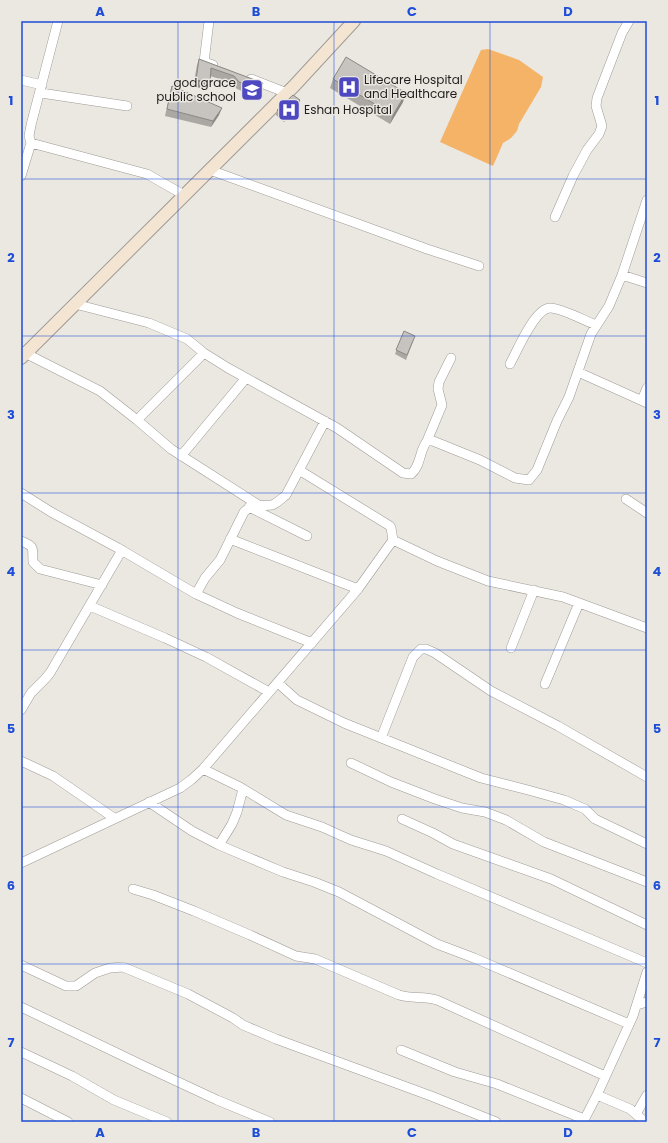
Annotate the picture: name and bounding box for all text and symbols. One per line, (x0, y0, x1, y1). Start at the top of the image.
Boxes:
text: A (95, 2, 105, 21)
text: B (252, 2, 261, 21)
text: C (407, 2, 417, 21)
text: D (563, 2, 573, 21)
place label: Lifecare Hospital and Healthcare (364, 71, 463, 102)
place label: god grace public school (156, 74, 236, 105)
hospital icon: Lifecare Hospital and Healthcare (336, 74, 362, 100)
school or university icon: god grace public school (239, 77, 265, 103)
text: 1 (9, 91, 13, 110)
text: 1 (655, 91, 659, 110)
hospital icon: Eshan Hospital (276, 97, 302, 123)
place label: Eshan Hospital (304, 101, 392, 118)
text: 2 (7, 248, 15, 267)
text: 2 (653, 248, 661, 267)
text: 3 (7, 405, 15, 424)
text: 3 (653, 405, 661, 424)
text: 4 (7, 562, 16, 581)
text: 4 (653, 562, 662, 581)
text: 5 (7, 719, 15, 738)
text: 5 (653, 719, 661, 738)
text: 6 (7, 876, 15, 895)
text: 6 (653, 876, 661, 895)
text: 7 (8, 1033, 15, 1052)
text: 7 (654, 1033, 661, 1052)
text: A (95, 1123, 105, 1142)
text: B (252, 1123, 261, 1142)
text: C (407, 1123, 417, 1142)
text: D (563, 1123, 573, 1142)

